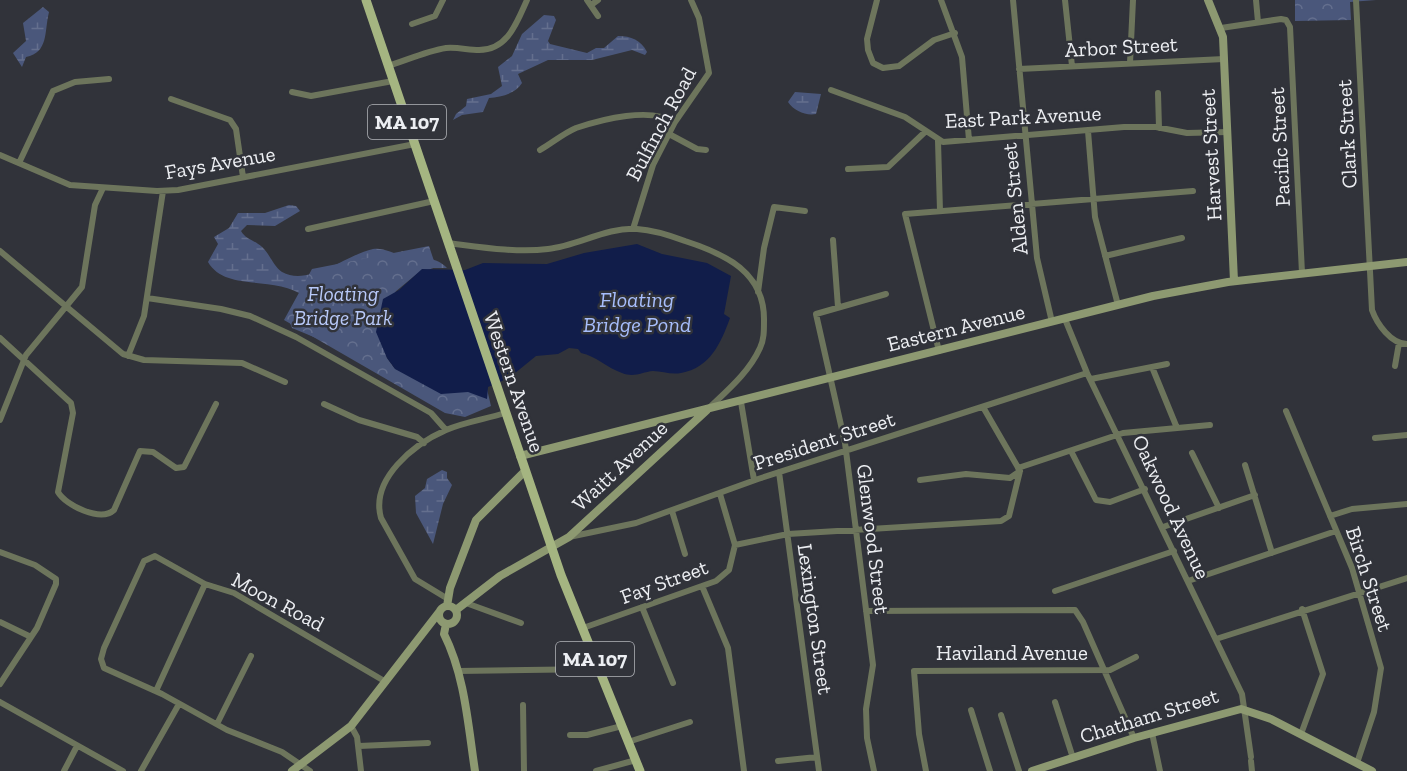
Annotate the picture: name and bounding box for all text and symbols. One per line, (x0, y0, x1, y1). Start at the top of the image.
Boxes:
street label: Arbor Street (1064, 31, 1178, 62)
street label: Bulfinch Road (620, 62, 701, 185)
street label: Clark Street (1331, 79, 1362, 189)
street label: Pacific Street (1264, 87, 1295, 207)
street label: Harvest Street (1195, 88, 1226, 222)
street label: East Park Avenue (944, 100, 1102, 133)
road number: MA 107 (368, 105, 446, 139)
street label: Fays Avenue (163, 140, 277, 184)
street label: Alden Street (996, 141, 1033, 256)
park label: Floating Bridge Park (294, 281, 392, 330)
water label: Floating Bridge Pond (583, 286, 691, 338)
street label: Eastern Avenue (885, 298, 1027, 357)
street label: Western Avenue (479, 308, 550, 455)
street label: President Street (750, 406, 898, 475)
street label: Waitt Avenue (567, 415, 673, 516)
street label: Oakwood Avenue (1127, 431, 1216, 583)
street label: Glenwood Street (852, 463, 895, 615)
street label: Birch Street (1341, 523, 1398, 635)
street label: Lexington Street (793, 542, 838, 696)
street label: Fay Street (617, 554, 711, 609)
street label: Moon Road (228, 567, 329, 637)
street label: Haviland Avenue (936, 640, 1088, 665)
road number: MA 107 (556, 642, 634, 676)
street label: Chatham Street (1077, 683, 1221, 748)

